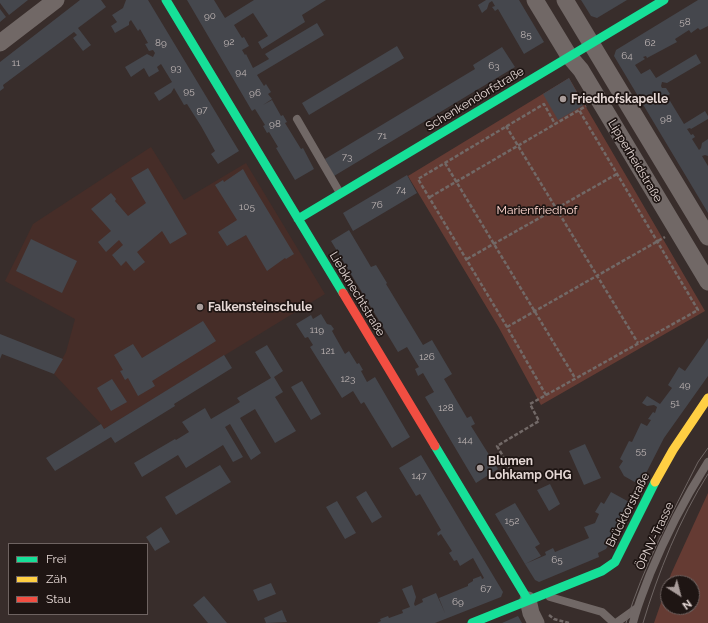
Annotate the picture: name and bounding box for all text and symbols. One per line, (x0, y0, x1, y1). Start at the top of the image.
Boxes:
house number: 90 (204, 10, 216, 22)
house number: 58 (679, 16, 691, 28)
house number: 85 (520, 29, 532, 41)
house number: 92 (223, 36, 235, 48)
house number: 89 (155, 37, 167, 49)
house number: 62 (644, 37, 656, 49)
house number: 64 (621, 50, 633, 62)
house number: 11 (12, 57, 20, 69)
house number: 63 (488, 60, 500, 72)
house number: 93 (170, 62, 182, 74)
street label: Schenkendorfstraße (423, 64, 527, 134)
house number: 94 (235, 66, 247, 78)
house number: 95 (183, 85, 195, 97)
house number: 96 (249, 87, 261, 99)
place label: Friedhofskapelle (571, 92, 668, 106)
marker: Friedhofskapelle (558, 94, 568, 104)
house number: 97 (196, 104, 208, 116)
house number: 98 (660, 113, 672, 125)
street label: Lipperheidstraße (605, 117, 665, 205)
house number: 98 (269, 118, 281, 130)
house number: 71 (377, 130, 387, 142)
house number: 73 (342, 151, 352, 163)
house number: 74 (396, 184, 406, 196)
house number: 76 (371, 199, 383, 211)
house number: 105 (239, 201, 255, 213)
park label: Marienfriedhof (496, 203, 578, 217)
street label: Liebknechtstraße (326, 249, 388, 339)
place label: Falkensteinschule (208, 300, 312, 314)
marker: Falkensteinschule (195, 302, 205, 312)
house number: 119 (310, 324, 324, 336)
house number: 121 (321, 345, 335, 357)
house number: 126 (419, 351, 435, 363)
house number: 123 (341, 373, 355, 385)
house number: 49 (679, 379, 691, 391)
house number: 51 (670, 397, 680, 409)
house number: 128 (438, 402, 454, 414)
house number: 144 (457, 434, 473, 446)
house number: 55 (636, 445, 646, 457)
place label: Blumen Lohkamp OHG (488, 454, 571, 482)
marker: Blumen Lohkamp OHG (475, 463, 485, 473)
house number: 147 (411, 470, 427, 482)
street label: Brücktorstraße (603, 470, 653, 550)
street label: ÖPNV-Trasse (633, 500, 677, 572)
house number: 152 (505, 515, 519, 527)
legend (8, 543, 148, 615)
text: Frei (46, 552, 66, 566)
house number: 65 (551, 554, 563, 566)
text: Zäh (46, 572, 67, 586)
north arrow (660, 575, 700, 615)
house number: 67 (480, 583, 492, 595)
text: Stau (46, 592, 71, 606)
house number: 69 (452, 596, 464, 608)
text: N (680, 597, 694, 612)

